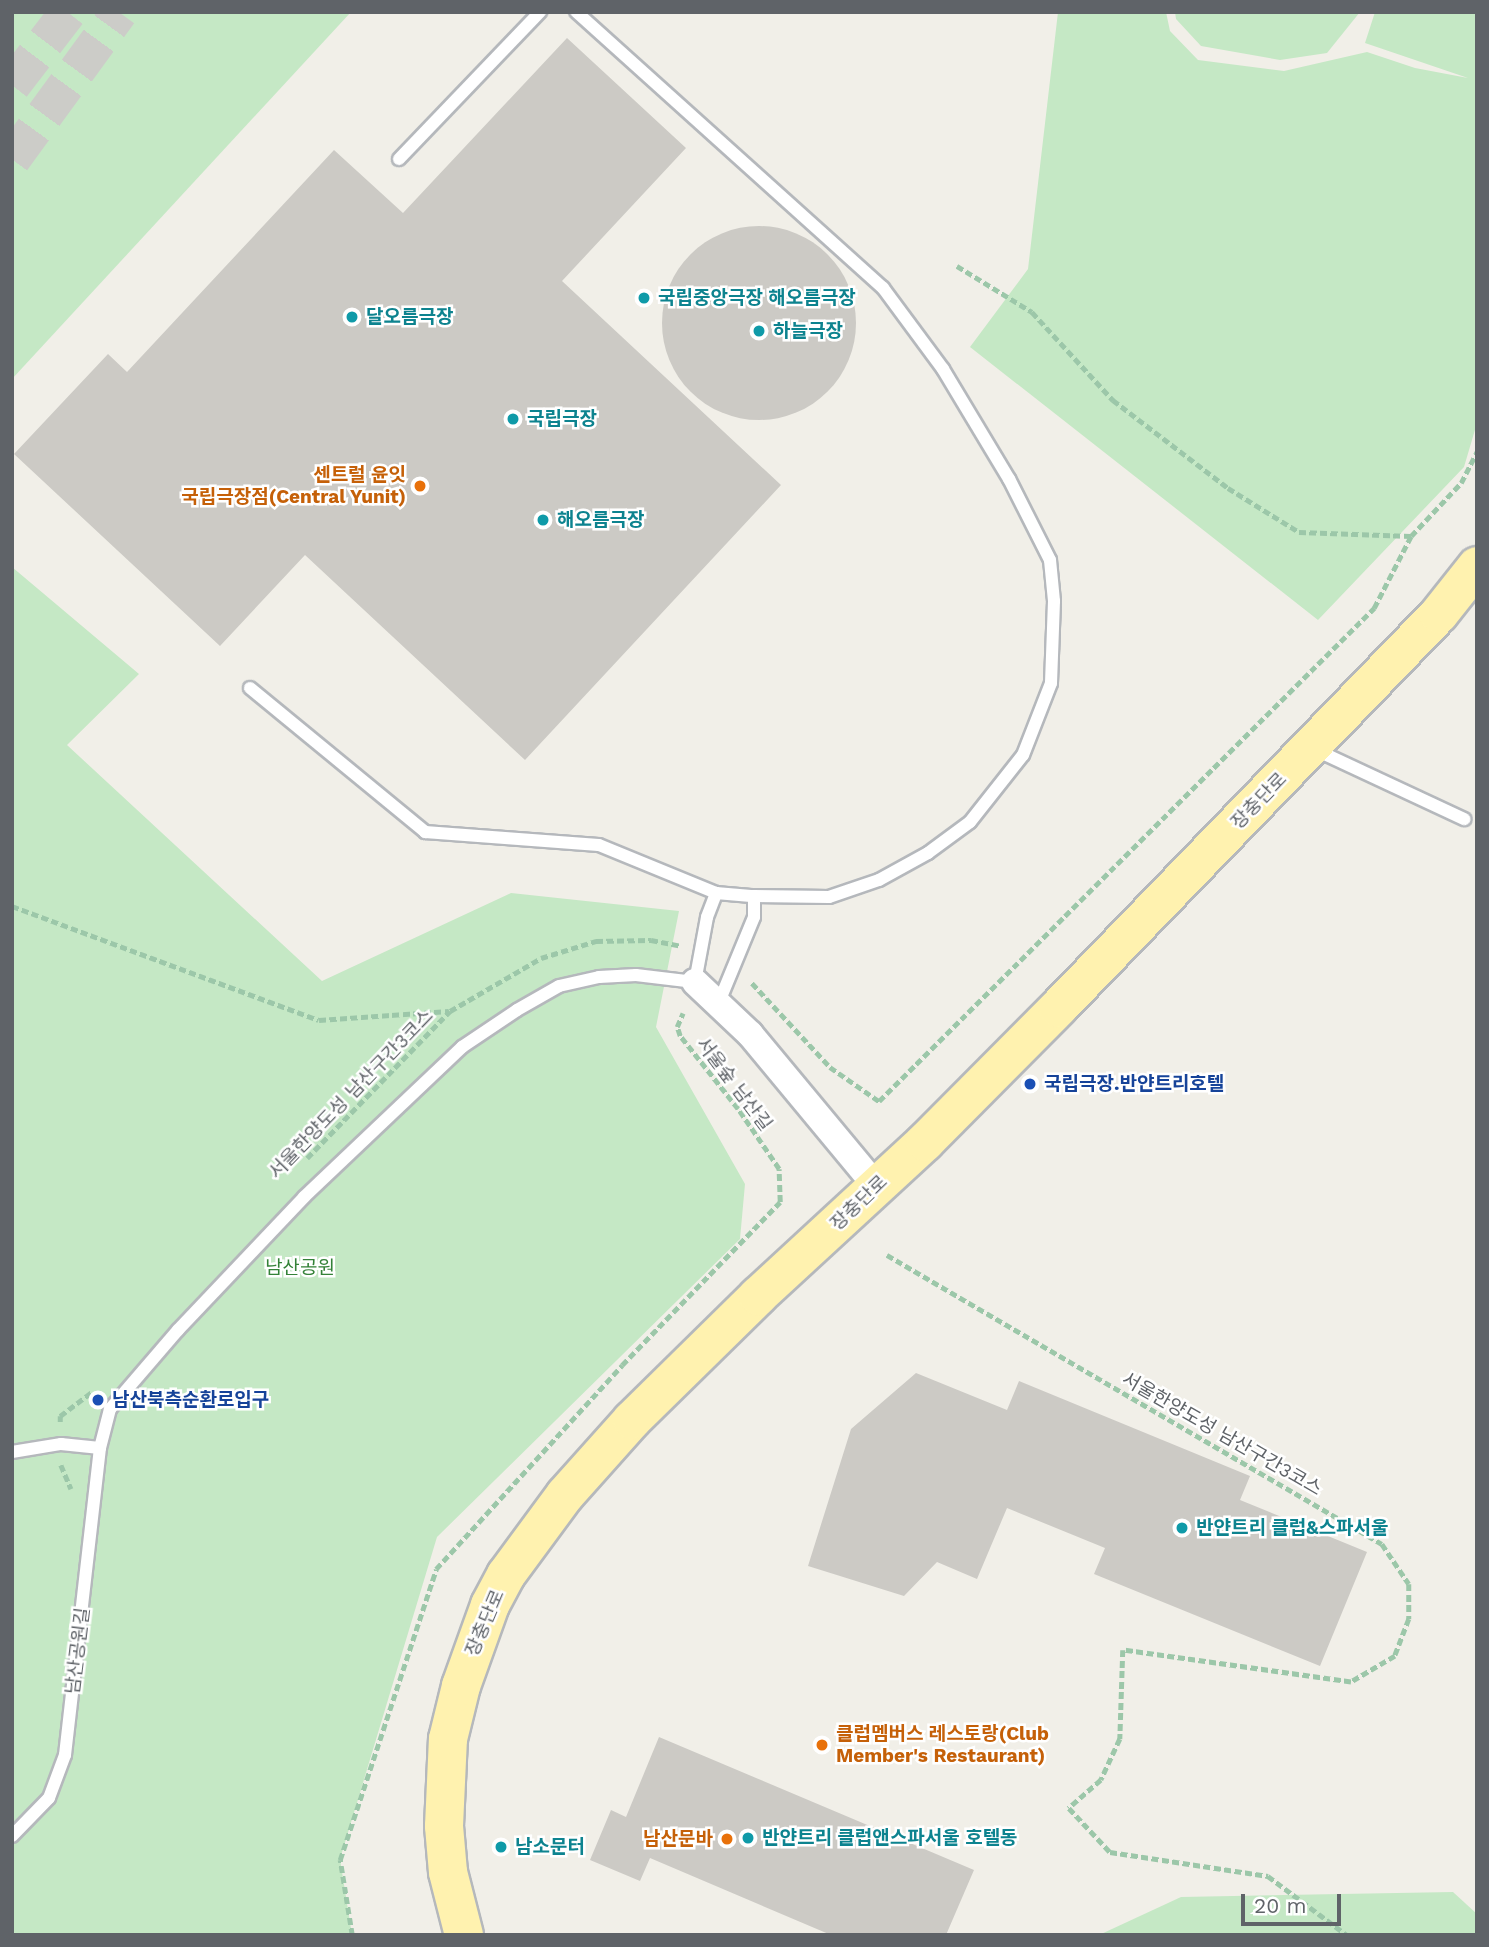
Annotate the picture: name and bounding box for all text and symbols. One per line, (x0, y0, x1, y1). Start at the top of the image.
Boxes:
place label: 국립중앙극장 해오름극장 (658, 287, 856, 309)
marker: 국립중앙극장 해오름극장 (636, 290, 652, 306)
place label: 달오름극장 (366, 306, 453, 328)
marker: 달오름극장 (344, 309, 360, 325)
place label: 하늘극장 (773, 320, 843, 342)
marker: 하늘극장 (751, 323, 767, 339)
place label: 국립극장 (527, 408, 597, 430)
marker: 국립극장 (505, 411, 521, 427)
place label: 센트럴 윤잇 국립극장점(Central Yunit) (181, 464, 406, 508)
marker: 센트럴 윤잇 국립극장점(Central Yunit) (412, 478, 428, 494)
place label: 해오름극장 (557, 509, 644, 531)
marker: 해오름극장 (535, 512, 551, 528)
street label: 장충단로 (1227, 768, 1291, 834)
street label: 서울한양도성 남산구간3코스 (264, 1004, 438, 1184)
street label: 서울숲 남산길 (691, 1033, 777, 1135)
place label: 국립극장.반얀트리호텔 (1044, 1073, 1224, 1095)
marker: 국립극장.반얀트리호텔 (1022, 1076, 1038, 1092)
street label: 장충단로 (826, 1171, 892, 1235)
park label: 남산공원 (265, 1257, 335, 1279)
street label: 서울한양도성 남산구간3코스 (1118, 1367, 1326, 1501)
place label: 남산북측순환로입구 (112, 1389, 269, 1411)
marker: 남산북측순환로입구 (90, 1392, 106, 1408)
place label: 반얀트리 클럽&스파서울 (1196, 1517, 1389, 1539)
marker: 반얀트리 클럽&스파서울 (1174, 1520, 1190, 1536)
street label: 장충단로 (461, 1586, 509, 1660)
street label: 남산공원길 (61, 1606, 95, 1696)
place label: 클럽멤버스 레스토랑(Club Member's Restaurant) (836, 1723, 1049, 1767)
marker: 클럽멤버스 레스토랑(Club Member's Restaurant) (814, 1737, 830, 1753)
place label: 반얀트리 클럽앤스파서울 호텔동 (762, 1827, 1018, 1849)
place label: 남산문바 (643, 1828, 713, 1850)
marker: 반얀트리 클럽앤스파서울 호텔동 (740, 1830, 756, 1846)
marker: 남산문바 (719, 1831, 735, 1847)
place label: 남소문터 (515, 1836, 585, 1858)
marker: 남소문터 (493, 1839, 509, 1855)
scale bar (1244, 1881, 1344, 1925)
text: 20 m (1254, 1893, 1306, 1918)

